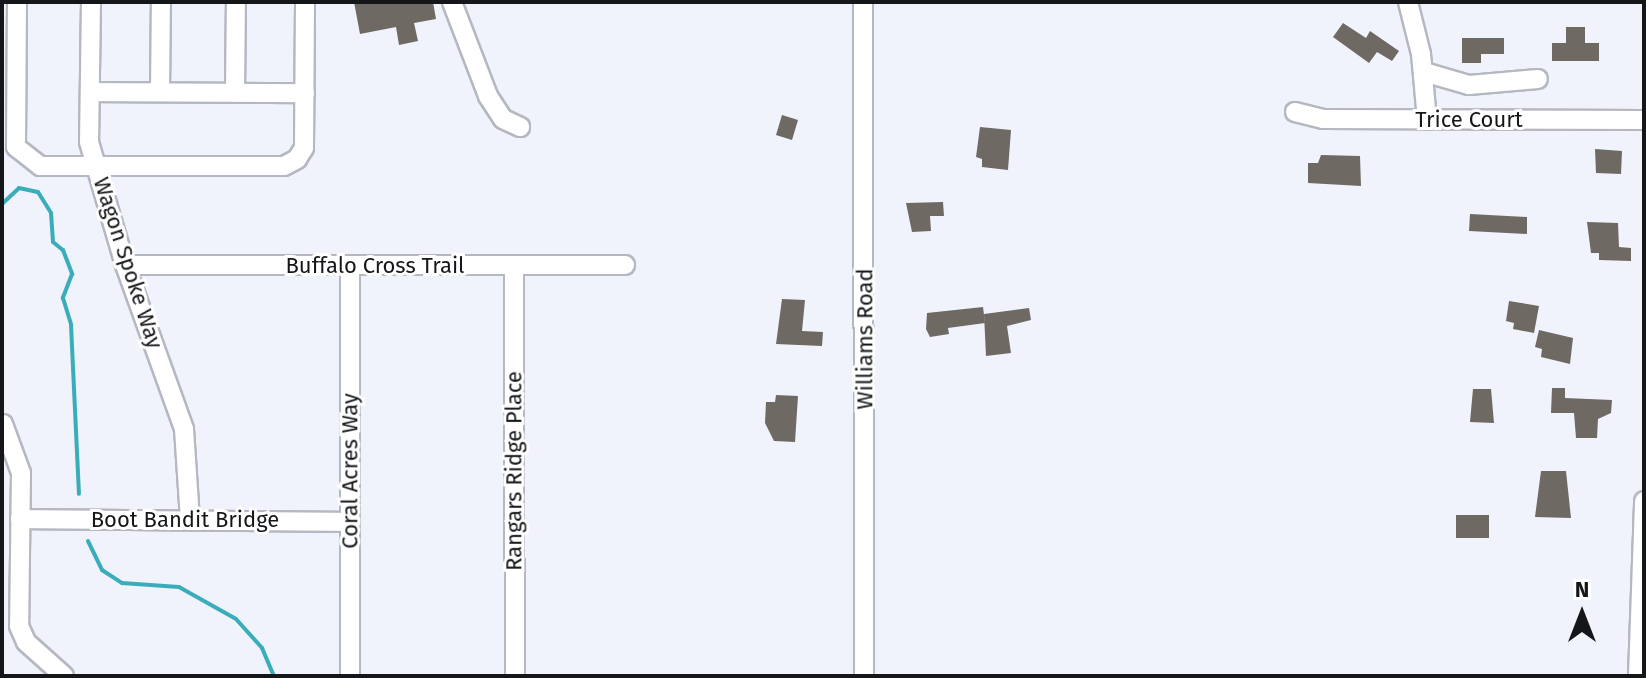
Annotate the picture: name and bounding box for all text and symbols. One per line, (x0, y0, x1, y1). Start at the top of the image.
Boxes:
street label: Trice Court (1415, 107, 1523, 133)
street label: Wagon Spoke Way (88, 174, 168, 352)
street label: Buffalo Cross Trail (285, 253, 465, 279)
street label: Williams Road (852, 268, 878, 410)
street label: Rangars Ridge Place (501, 371, 527, 571)
street label: Coral Acres Way (337, 393, 363, 549)
street label: Boot Bandit Bridge (91, 507, 279, 533)
north arrow (1542, 574, 1622, 654)
text: N (1575, 576, 1589, 603)

